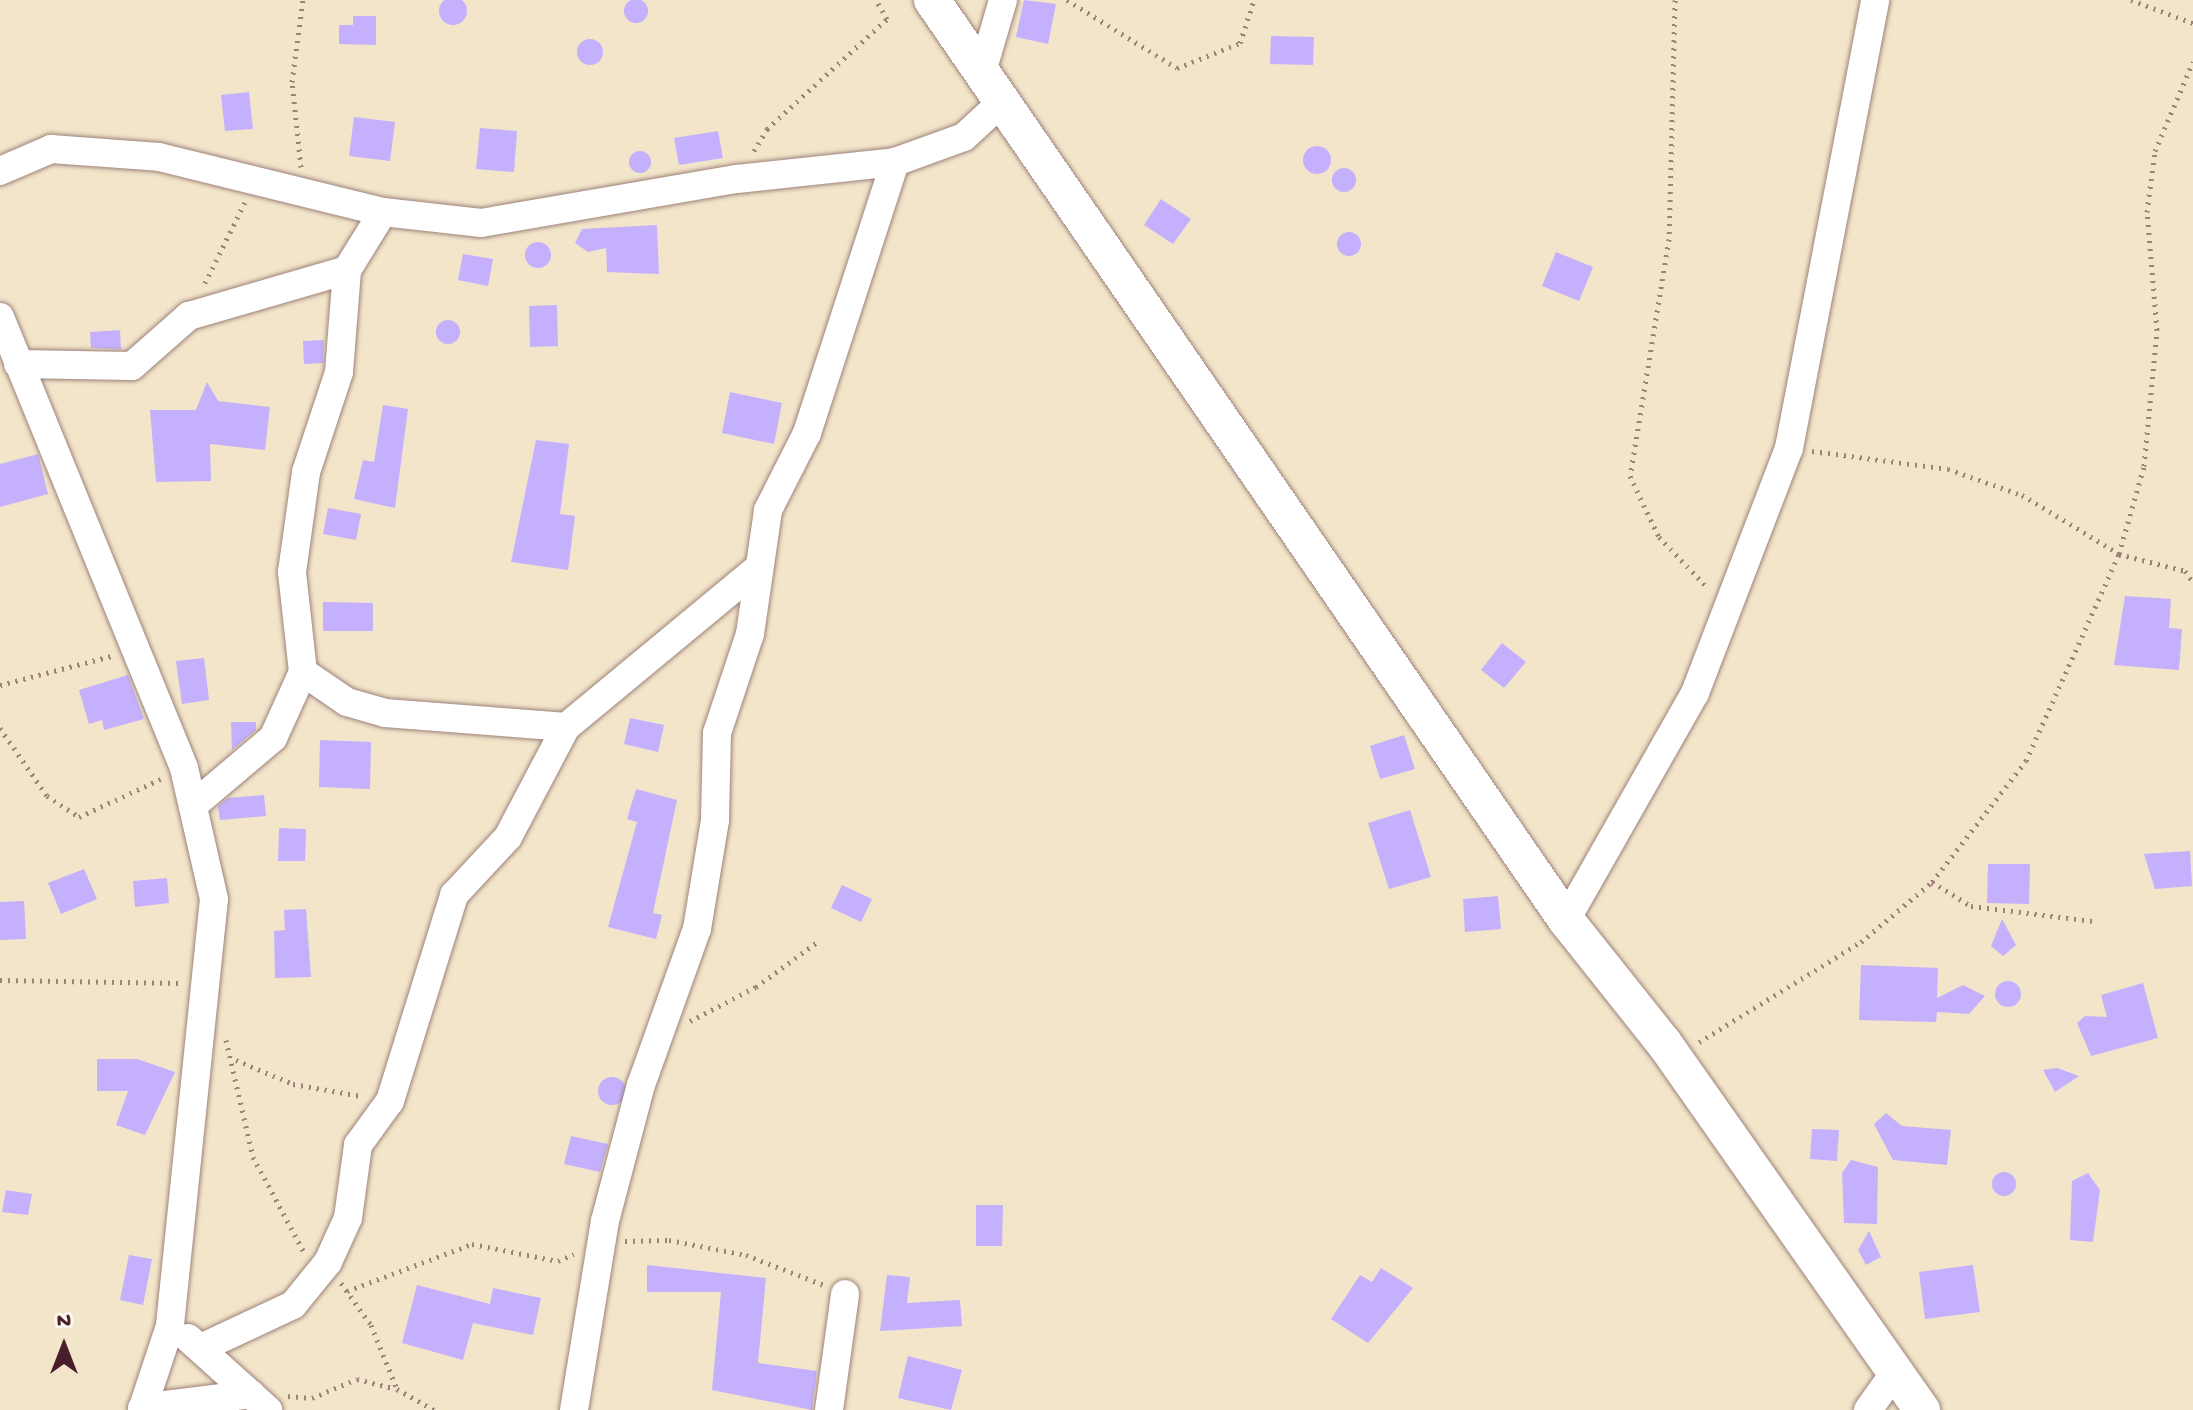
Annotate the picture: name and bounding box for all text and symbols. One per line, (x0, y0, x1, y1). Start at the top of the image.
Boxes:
north arrow (24, 1306, 104, 1386)
text: N (57, 1309, 71, 1335)

